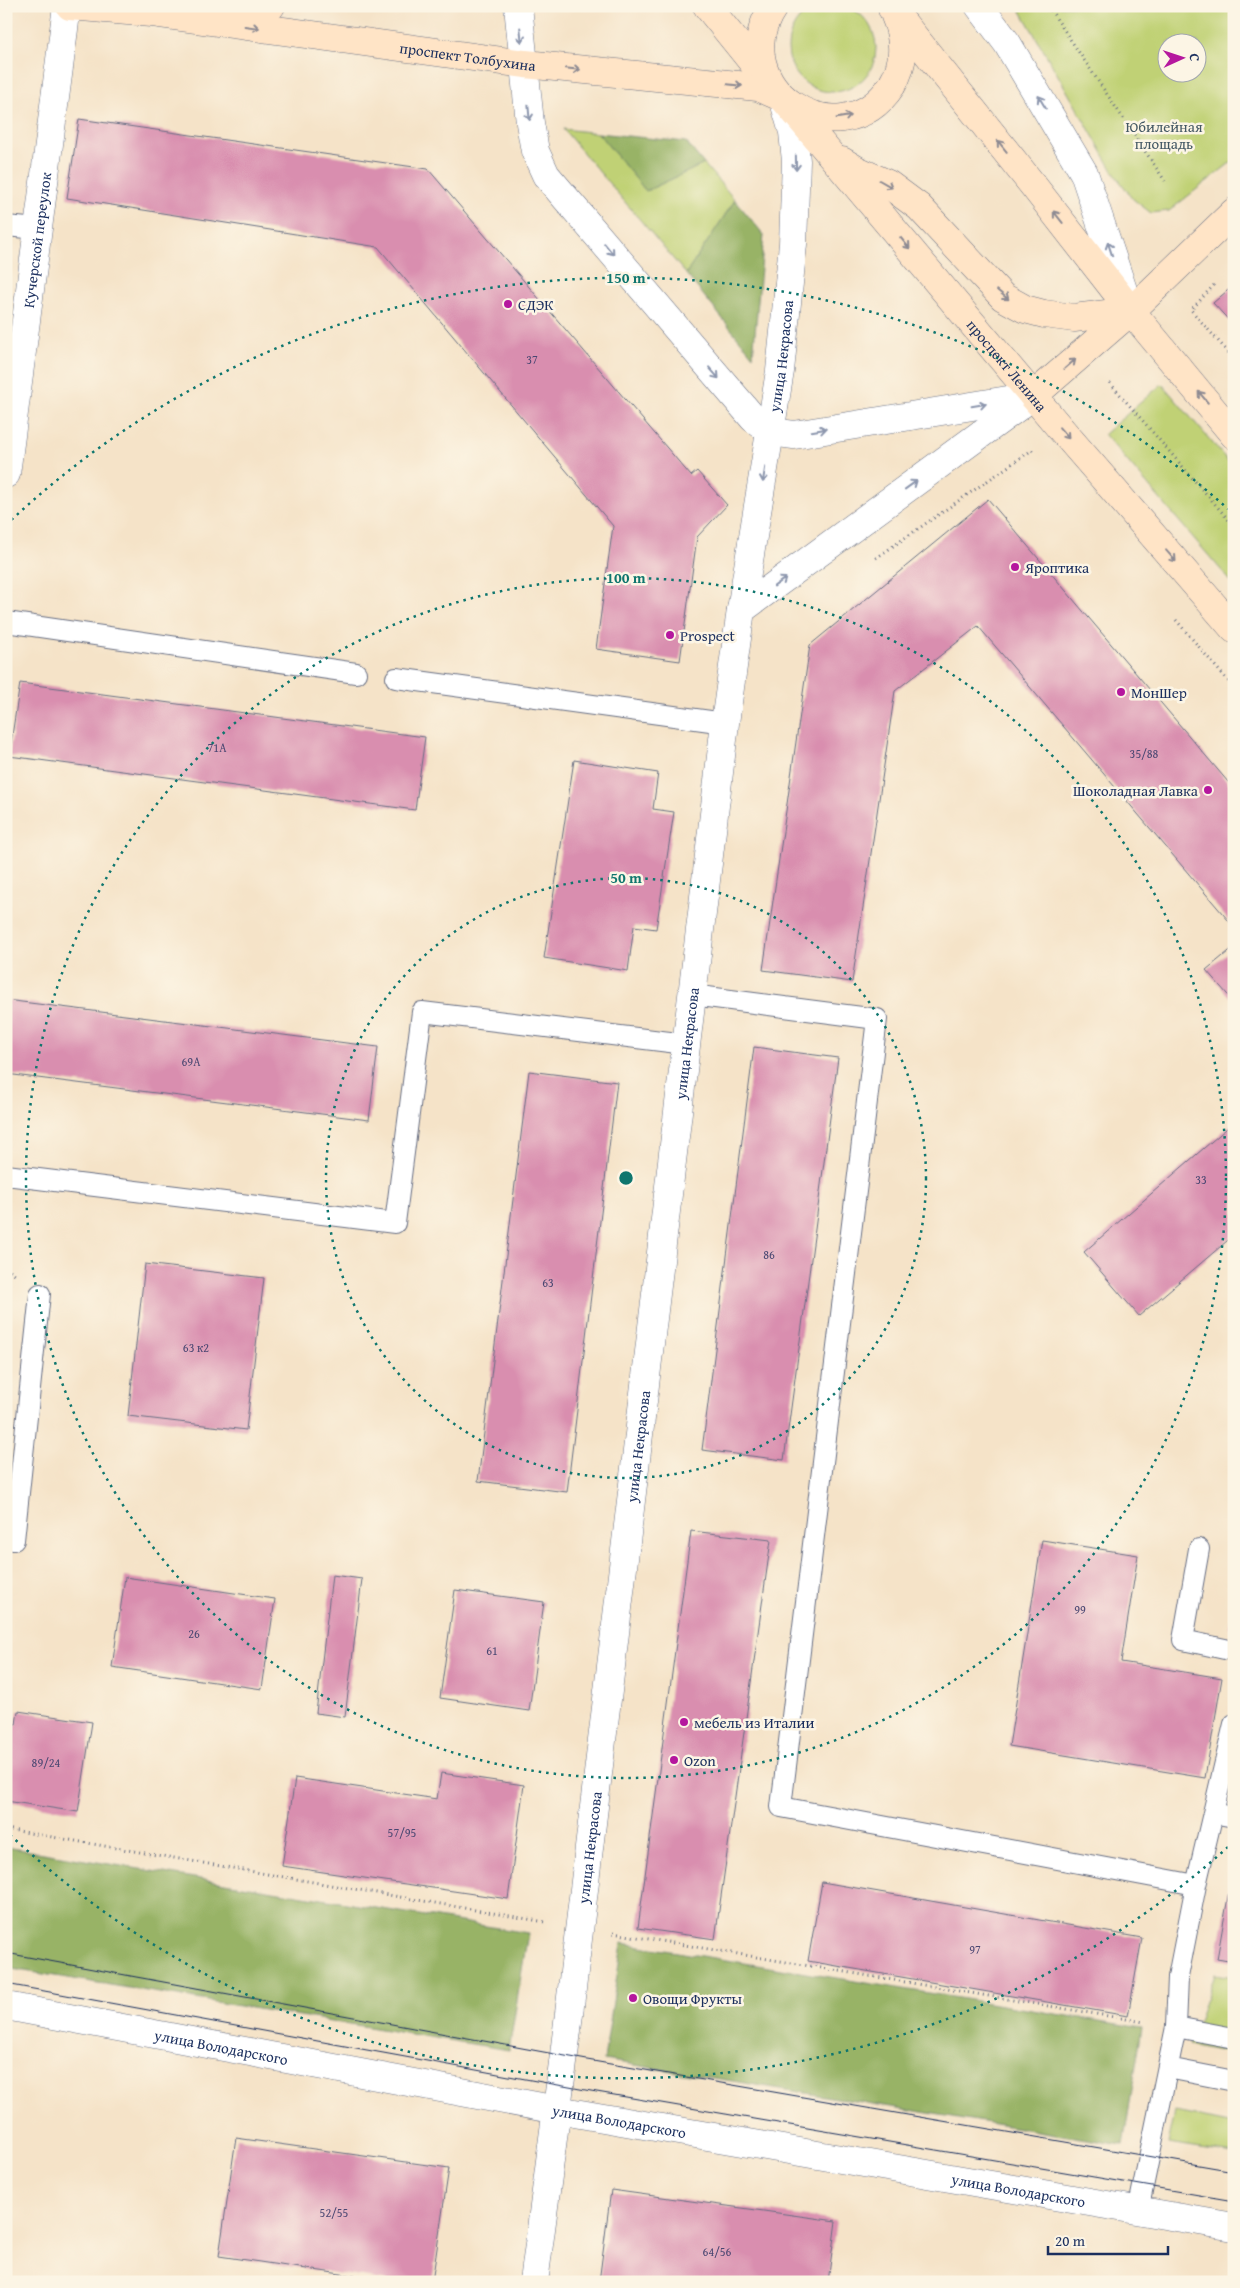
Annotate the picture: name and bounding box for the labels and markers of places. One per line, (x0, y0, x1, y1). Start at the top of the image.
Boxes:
place label: СДЭК (518, 294, 554, 315)
marker: СДЭК (502, 298, 514, 310)
place label: Яроптика (1024, 557, 1090, 578)
marker: Яроптика (1009, 561, 1021, 573)
place label: Prospect (680, 625, 735, 646)
marker: Prospect (664, 629, 676, 641)
place label: МонШер (1131, 682, 1187, 703)
marker: МонШер (1115, 686, 1127, 698)
place label: Шоколадная Лавка (1073, 780, 1199, 801)
marker: Шоколадная Лавка (1202, 784, 1214, 796)
centre of rings (617, 1169, 635, 1187)
place label: мебель из Италии (694, 1712, 815, 1733)
marker: мебель из Италии (678, 1716, 690, 1728)
place label: Ozon (684, 1750, 716, 1771)
marker: Ozon (668, 1754, 680, 1766)
place label: Овощи Фрукты (643, 1988, 742, 2009)
marker: Овощи Фрукты (627, 1992, 639, 2004)

